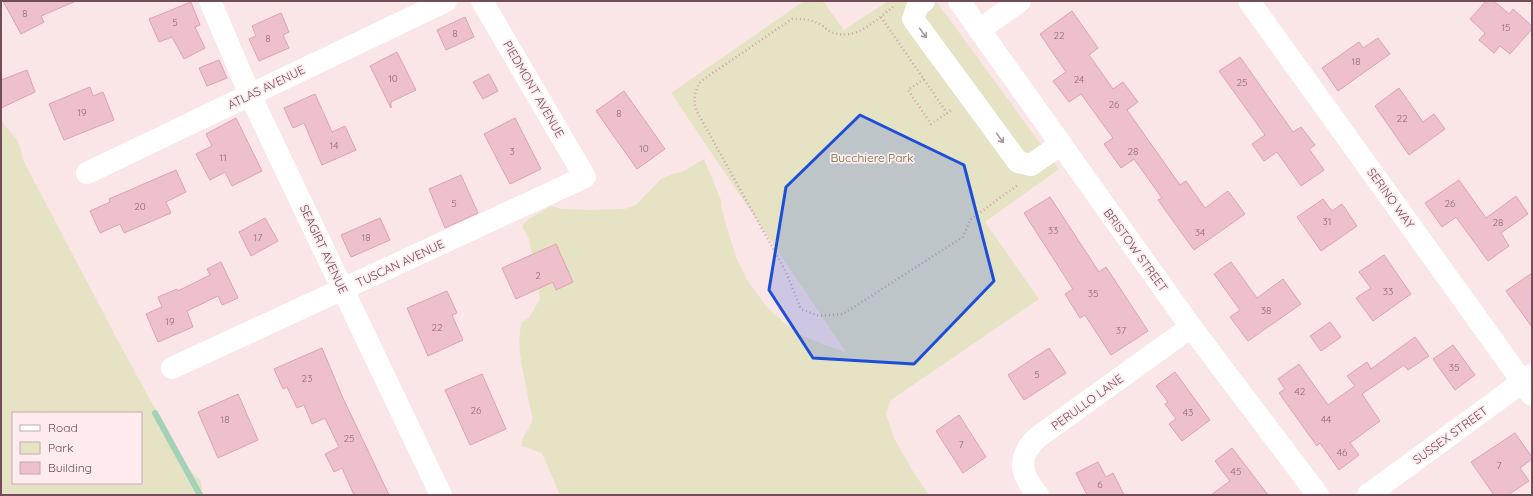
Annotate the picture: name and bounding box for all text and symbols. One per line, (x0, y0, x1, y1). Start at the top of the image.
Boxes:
house number: 8 (22, 7, 28, 20)
house number: 5 (172, 16, 178, 29)
house number: 15 (1501, 21, 1511, 34)
house number: 8 (452, 27, 458, 40)
one-way arrow (919, 27, 927, 38)
house number: 22 (1053, 29, 1065, 42)
house number: 8 (265, 32, 271, 45)
street label: PIEDMONT AVENUE (500, 38, 568, 140)
house number: 18 (1351, 55, 1361, 68)
street label: ATLAS AVENUE (225, 62, 307, 112)
house number: 10 (388, 72, 398, 85)
house number: 24 (1074, 73, 1084, 86)
house number: 25 (1237, 76, 1248, 89)
house number: 26 (1109, 98, 1120, 111)
house number: 19 (77, 106, 87, 119)
house number: 8 (616, 107, 622, 120)
house number: 22 (1396, 112, 1408, 125)
one-way arrow (996, 132, 1004, 143)
house number: 14 (330, 139, 338, 152)
house number: 10 (639, 142, 649, 155)
house number: 3 (509, 145, 515, 158)
house number: 28 (1128, 145, 1138, 158)
park label: Bucchiere Park (830, 150, 914, 165)
house number: 11 (219, 151, 227, 164)
street label: SERINO WAY (1364, 165, 1418, 231)
house number: 5 (451, 197, 457, 210)
house number: 26 (1445, 197, 1456, 210)
house number: 20 (134, 200, 146, 213)
street label: SEAGIRT AVENUE (297, 202, 351, 296)
street label: BRISTOW STREET (1101, 205, 1171, 295)
house number: 31 (1323, 215, 1331, 228)
house number: 28 (1493, 216, 1503, 229)
house number: 33 (1048, 224, 1058, 237)
house number: 34 (1195, 226, 1205, 239)
house number: 17 (254, 231, 262, 244)
house number: 18 (361, 231, 371, 244)
street label: TUSCAN AVENUE (354, 236, 447, 290)
house number: 2 (535, 269, 541, 282)
house number: 33 (1383, 285, 1393, 298)
house number: 35 (1088, 287, 1098, 300)
house number: 38 (1261, 304, 1271, 317)
house number: 19 (165, 315, 175, 328)
house number: 22 (431, 321, 443, 334)
house number: 37 (1116, 324, 1126, 337)
house number: 35 (1449, 361, 1459, 374)
house number: 5 (1034, 368, 1040, 381)
street label: PERULLO LANE (1048, 371, 1126, 433)
house number: 23 (302, 372, 312, 385)
house number: 42 (1295, 385, 1306, 398)
street label: SUSSEX STREET (1410, 403, 1490, 467)
house number: 26 (471, 404, 482, 417)
house number: 43 (1183, 406, 1193, 419)
legend (12, 412, 142, 484)
house number: 18 (220, 413, 230, 426)
house number: 44 (1321, 413, 1331, 426)
text: Road (48, 420, 78, 435)
house number: 25 (344, 432, 355, 445)
house number: 7 (958, 438, 964, 451)
text: Park (48, 440, 73, 455)
house number: 46 (1337, 446, 1348, 459)
house number: 7 (1496, 459, 1502, 472)
text: Building (48, 460, 92, 475)
house number: 45 (1231, 465, 1241, 478)
house number: 6 (1097, 478, 1103, 491)

